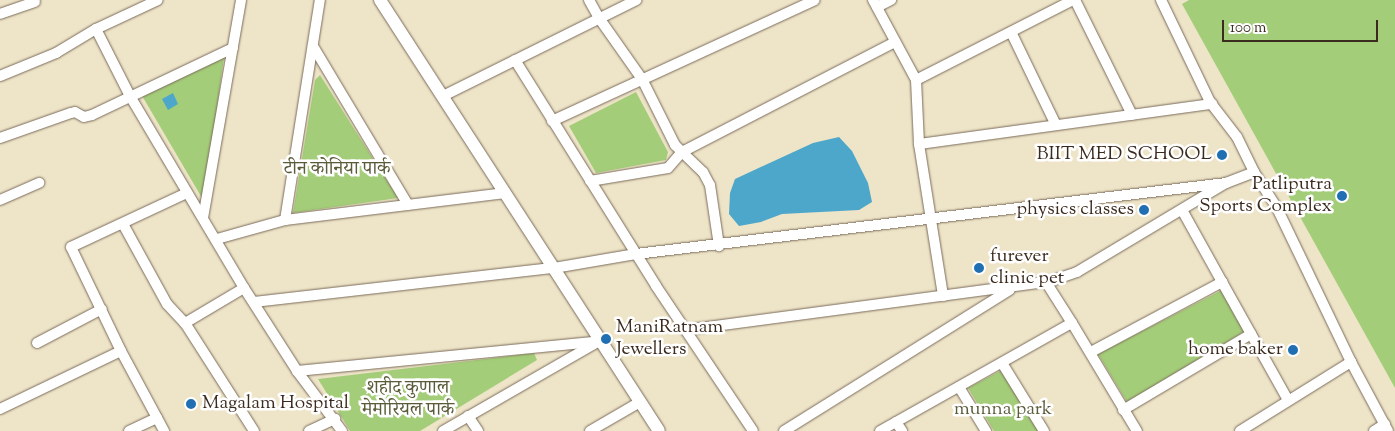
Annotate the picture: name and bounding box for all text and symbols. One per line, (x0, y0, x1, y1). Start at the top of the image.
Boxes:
scale bar (1225, 10, 1381, 42)
text: 100 m (1230, 18, 1266, 39)
place label: BIIT MED SCHOOL (1037, 144, 1212, 166)
marker: BIIT MED SCHOOL (1216, 149, 1228, 161)
park label: टीन कोनिया पार्क (283, 159, 391, 181)
place label: Patliputra Sports Complex (1199, 174, 1332, 218)
marker: Patliputra Sports Complex (1336, 190, 1348, 202)
place label: physics classes (1016, 199, 1134, 221)
marker: physics classes (1138, 204, 1150, 216)
place label: furever clinic pet (990, 246, 1064, 290)
marker: furever clinic pet (972, 261, 986, 275)
place label: ManiRatnam Jewellers (616, 317, 723, 361)
marker: ManiRatnam Jewellers (600, 333, 612, 345)
place label: home baker (1188, 339, 1283, 361)
marker: home baker (1287, 344, 1299, 356)
park label: शहीद कुणाल मेमोरियल पार्क (362, 378, 454, 422)
place label: Magalam Hospital (202, 393, 349, 415)
marker: Magalam Hospital (184, 397, 198, 411)
park label: munna park (954, 399, 1052, 421)

